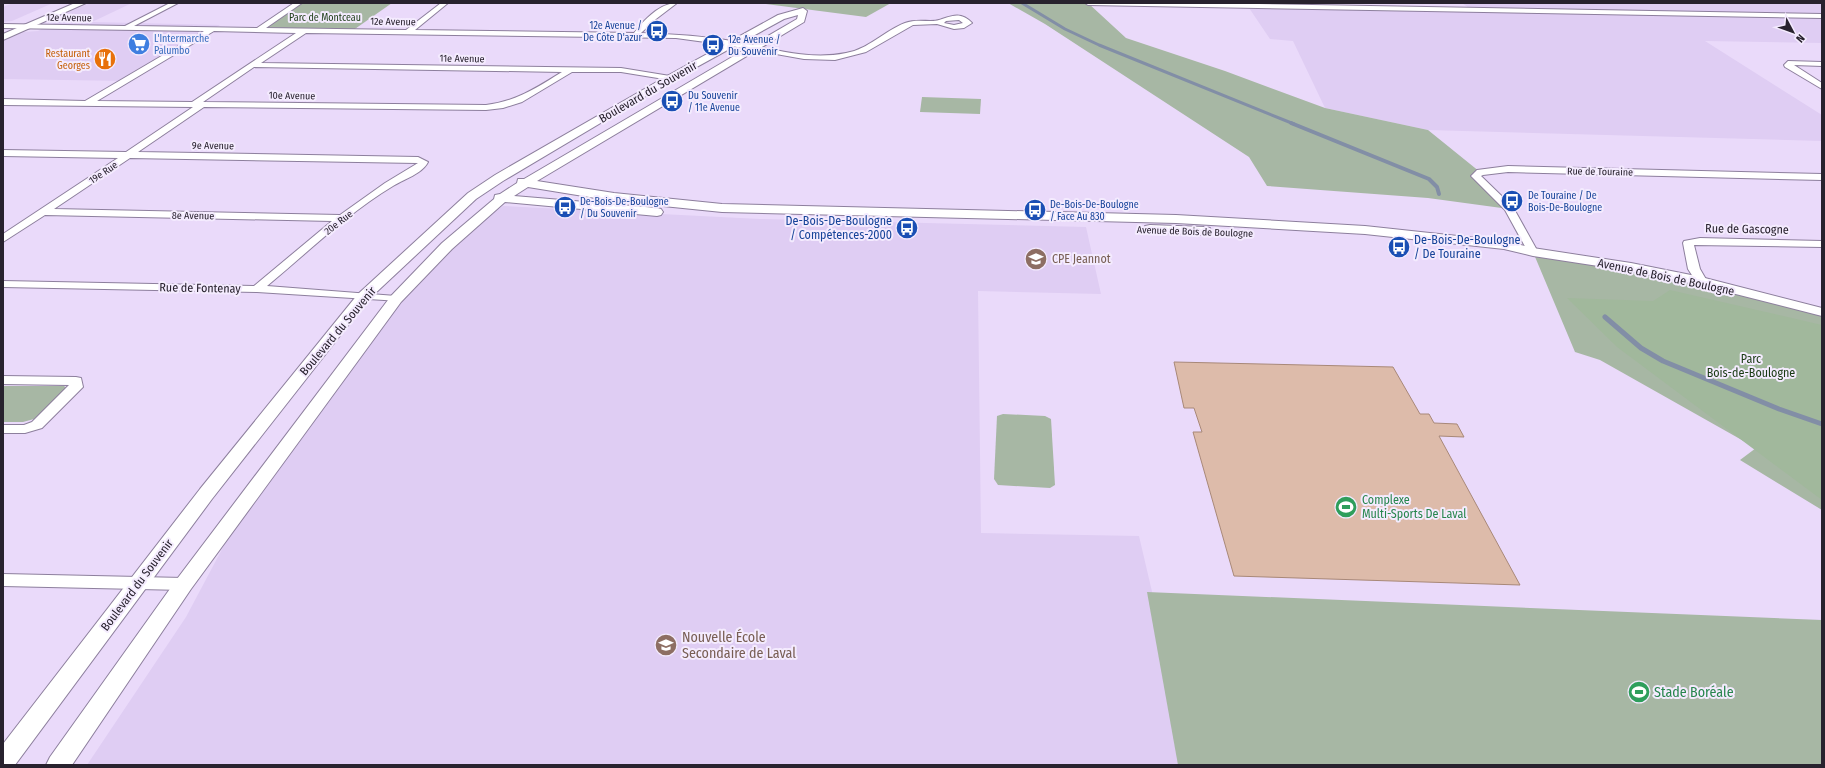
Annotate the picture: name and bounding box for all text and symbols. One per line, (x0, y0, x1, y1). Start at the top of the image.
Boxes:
street label: 12e Avenue (46, 12, 92, 24)
park label: Parc de Montceau (289, 12, 361, 24)
north arrow (1773, 12, 1813, 52)
street label: 12e Avenue (370, 16, 416, 28)
bus stop icon: 12e Avenue / De Côte D'azur (644, 18, 670, 44)
place label: 12e Avenue / De Côte D'azur (583, 20, 643, 44)
supermarket icon: L'Intermarche Palumbo (126, 31, 152, 57)
text: N (1793, 31, 1807, 45)
bus stop icon: 12e Avenue / Du Souvenir (700, 32, 726, 58)
place label: L'Intermarche Palumbo (154, 33, 209, 57)
place label: 12e Avenue / Du Souvenir (728, 34, 780, 58)
restaurant icon: Restaurant Georges (92, 46, 118, 72)
place label: Restaurant Georges (46, 48, 91, 72)
street label: 11e Avenue (439, 53, 485, 65)
street label: Boulevard du Souvenir (596, 58, 700, 126)
bus stop icon: Du Souvenir / 11e Avenue (659, 88, 685, 114)
street label: 10e Avenue (269, 90, 315, 102)
place label: Du Souvenir / 11e Avenue (688, 90, 740, 114)
street label: 9e Avenue (192, 140, 234, 152)
street label: 19e Rue (87, 159, 120, 187)
street label: Rue de Touraine (1567, 165, 1633, 179)
bus stop icon: De Touraine / De Bois-De-Boulogne (1499, 188, 1525, 214)
place label: De Touraine / De Bois-De-Boulogne (1528, 190, 1602, 214)
bus stop icon: De-Bois-De-Boulogne / Du Souvenir (552, 194, 578, 220)
place label: De-Bois-De-Boulogne / Du Souvenir (580, 196, 669, 220)
bus stop icon: De-Bois-De-Boulogne / Face Au 830 (1022, 197, 1048, 223)
place label: De-Bois-De-Boulogne / Face Au 830 (1050, 199, 1139, 223)
street label: 20e Rue (322, 208, 355, 238)
street label: 8e Avenue (172, 210, 214, 222)
place label: De-Bois-De-Boulogne / Compétences-2000 (786, 214, 892, 242)
bus stop icon: De-Bois-De-Boulogne / Compétences-2000 (894, 215, 920, 241)
street label: Rue de Gascogne (1705, 221, 1789, 237)
street label: Avenue de Bois de Boulogne (1137, 224, 1253, 240)
place label: De-Bois-De-Boulogne / De Touraine (1414, 233, 1521, 261)
bus stop icon: De-Bois-De-Boulogne / De Touraine (1386, 234, 1412, 260)
school or university icon: CPE Jeannot (1023, 246, 1049, 272)
place label: CPE Jeannot (1052, 252, 1111, 266)
street label: Avenue de Bois de Boulogne (1596, 256, 1736, 298)
street label: Rue de Fontenay (159, 280, 241, 296)
street label: Boulevard du Souvenir (297, 283, 380, 378)
park label: Parc Bois-de-Boulogne (1707, 352, 1795, 380)
place label: Complexe Multi-Sports De Laval (1362, 493, 1466, 521)
sports icon: Complexe Multi-Sports De Laval (1333, 494, 1359, 520)
street label: Boulevard du Souvenir (98, 536, 177, 634)
place label: Nouvelle École Secondaire de Laval (682, 628, 796, 662)
school or university icon: Nouvelle École Secondaire de Laval (653, 632, 679, 658)
sports icon: Stade Boréale (1626, 679, 1652, 705)
place label: Stade Boréale (1654, 684, 1734, 701)

